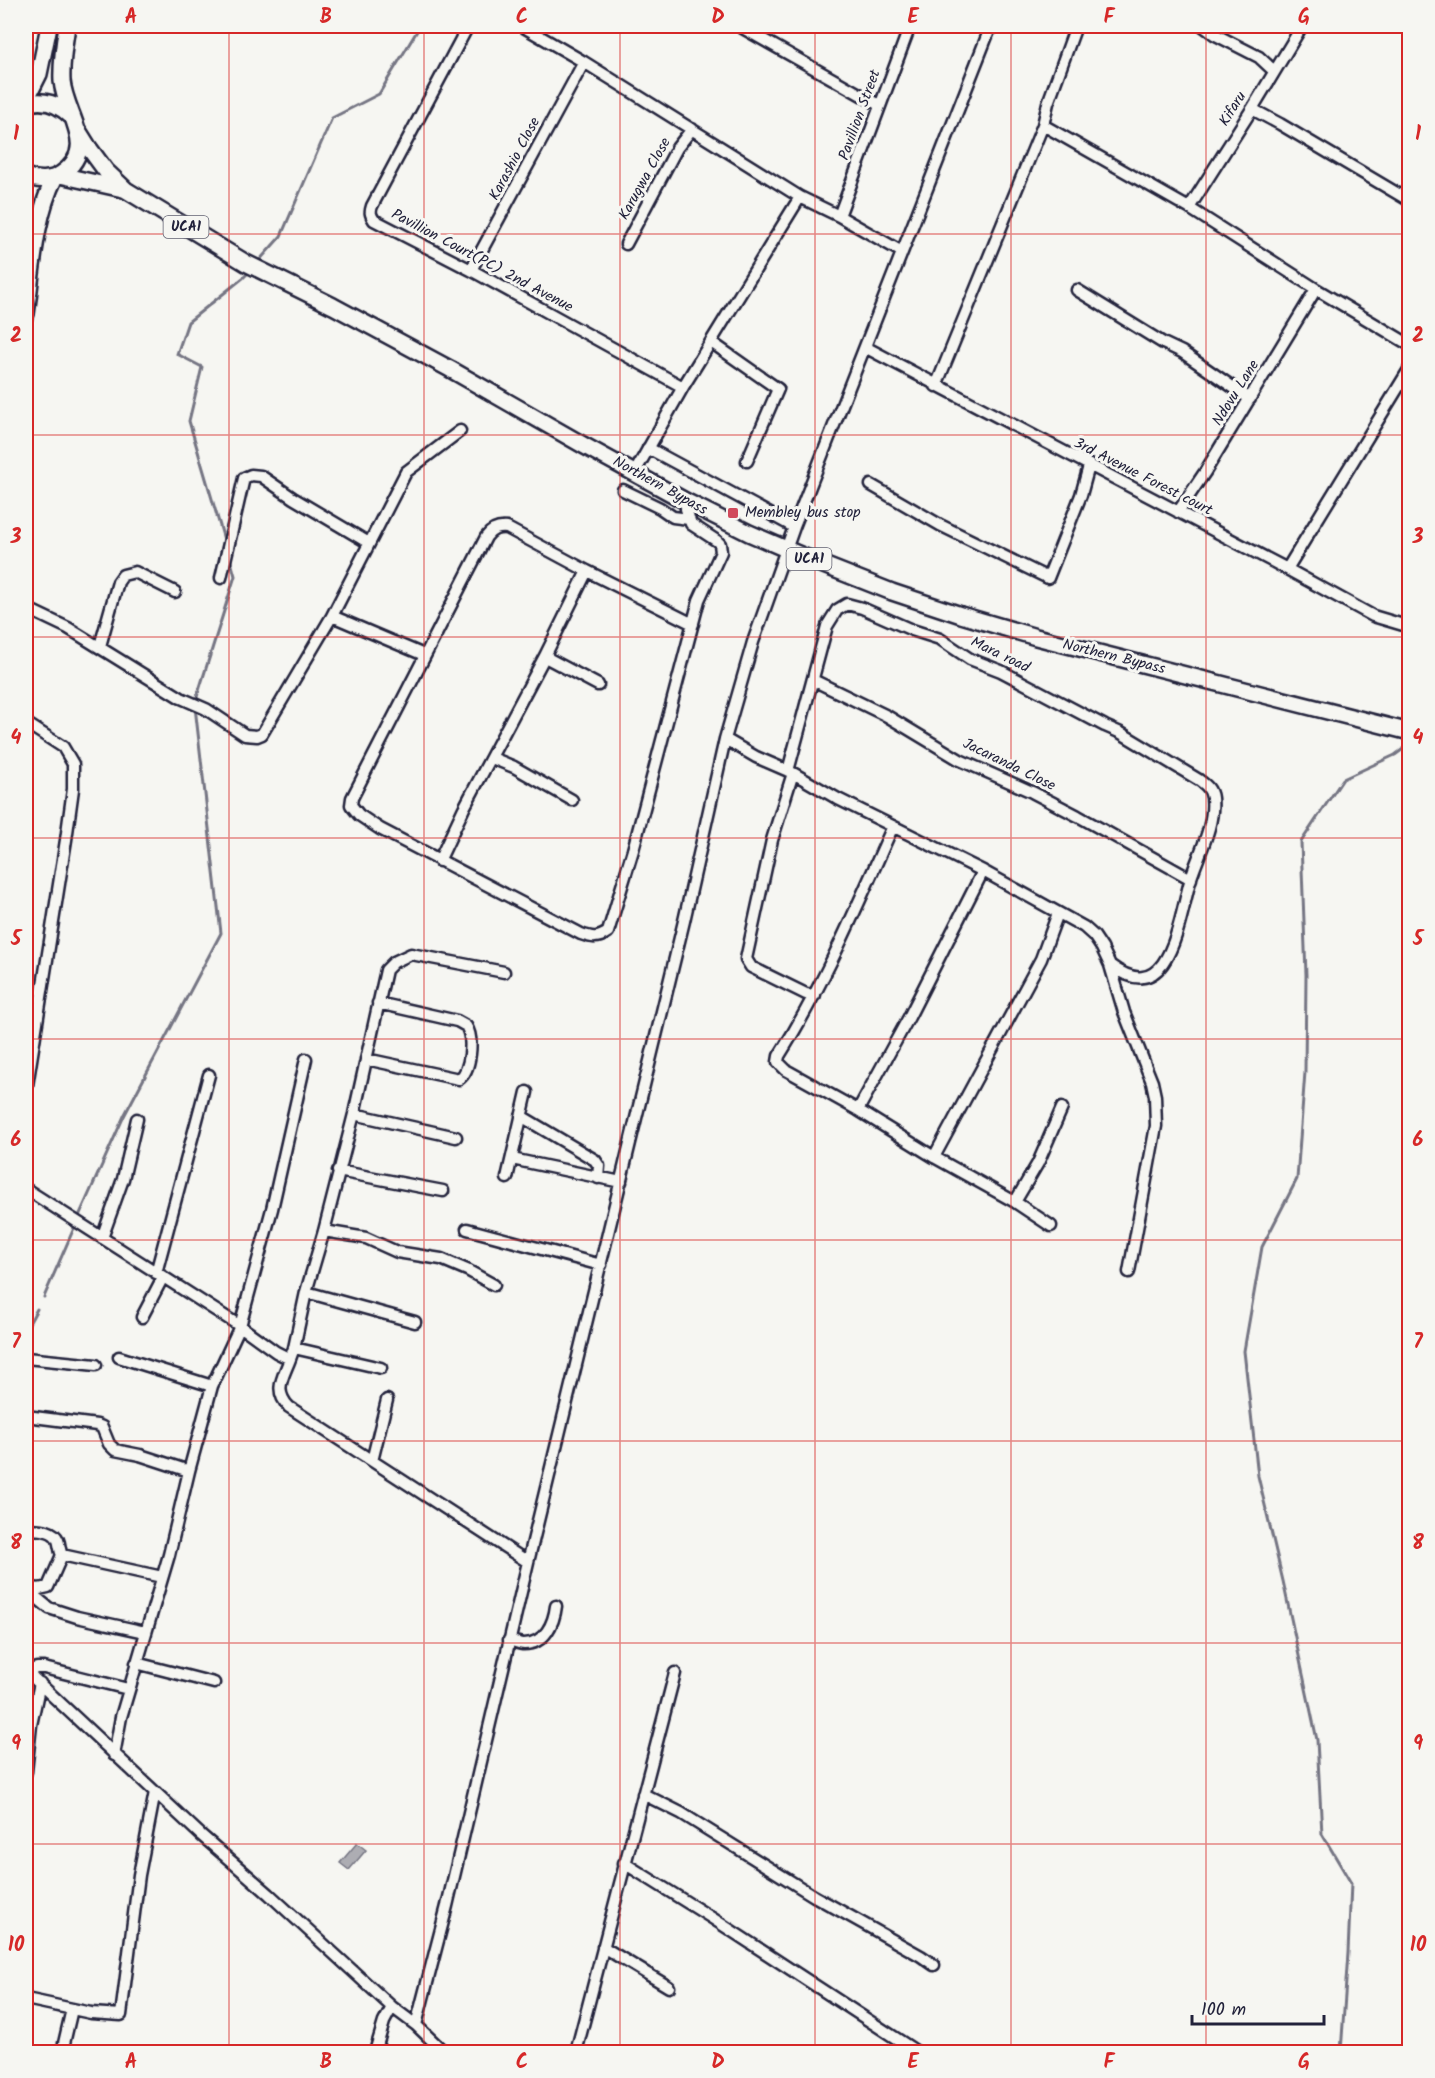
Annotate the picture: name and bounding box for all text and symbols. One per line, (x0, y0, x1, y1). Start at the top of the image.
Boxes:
text: A (125, 2, 137, 34)
text: B (320, 2, 332, 34)
text: C (516, 2, 528, 34)
text: D (711, 2, 725, 34)
text: E (907, 2, 919, 34)
text: F (1104, 2, 1116, 34)
text: G (1298, 2, 1310, 34)
street label: Pavillion Street (833, 66, 888, 164)
street label: Kifaru (1213, 87, 1253, 131)
street label: Karashio Close (483, 113, 547, 205)
text: 1 (13, 119, 19, 151)
text: 1 (1415, 119, 1421, 151)
street label: Karugwa Close (612, 133, 678, 225)
street label: Pavillion Court(PC) 2nd Avenue (387, 203, 577, 319)
road number: UCA1 (164, 216, 208, 238)
text: 2 (10, 321, 22, 353)
text: 2 (1412, 321, 1424, 353)
street label: Ndovu Lane (1206, 355, 1266, 431)
street label: 3rd Avenue Forest court (1069, 432, 1217, 523)
street label: Northern Bypass (608, 450, 712, 522)
place label: Membley bus stop (745, 501, 861, 525)
marker: Membley bus stop (726, 506, 740, 520)
text: 3 (10, 522, 22, 554)
text: 3 (1412, 522, 1424, 554)
road number: UCA1 (786, 548, 832, 570)
street label: Mara road (966, 630, 1034, 680)
street label: Northern Bypass (1060, 633, 1168, 681)
text: 4 (11, 723, 22, 755)
text: 4 (1413, 723, 1424, 755)
street label: Jacaranda Close (958, 732, 1060, 798)
text: 5 (10, 924, 23, 956)
text: 5 (1412, 924, 1425, 956)
text: 6 (11, 1125, 22, 1157)
text: 6 (1413, 1125, 1424, 1157)
text: 7 (11, 1327, 21, 1359)
text: 7 (1413, 1327, 1423, 1359)
text: 8 (10, 1528, 22, 1560)
text: 8 (1412, 1528, 1424, 1560)
text: 9 (11, 1729, 21, 1761)
text: 9 (1413, 1729, 1423, 1761)
text: 10 (8, 1930, 25, 1962)
text: 10 (1410, 1930, 1427, 1962)
scale bar (1192, 1988, 1324, 2026)
text: 100 m (1201, 1996, 1246, 2025)
text: A (125, 2047, 137, 2078)
text: B (320, 2047, 332, 2078)
text: C (516, 2047, 528, 2078)
text: D (711, 2047, 725, 2078)
text: E (907, 2047, 919, 2078)
text: F (1104, 2047, 1116, 2078)
text: G (1298, 2047, 1310, 2078)

